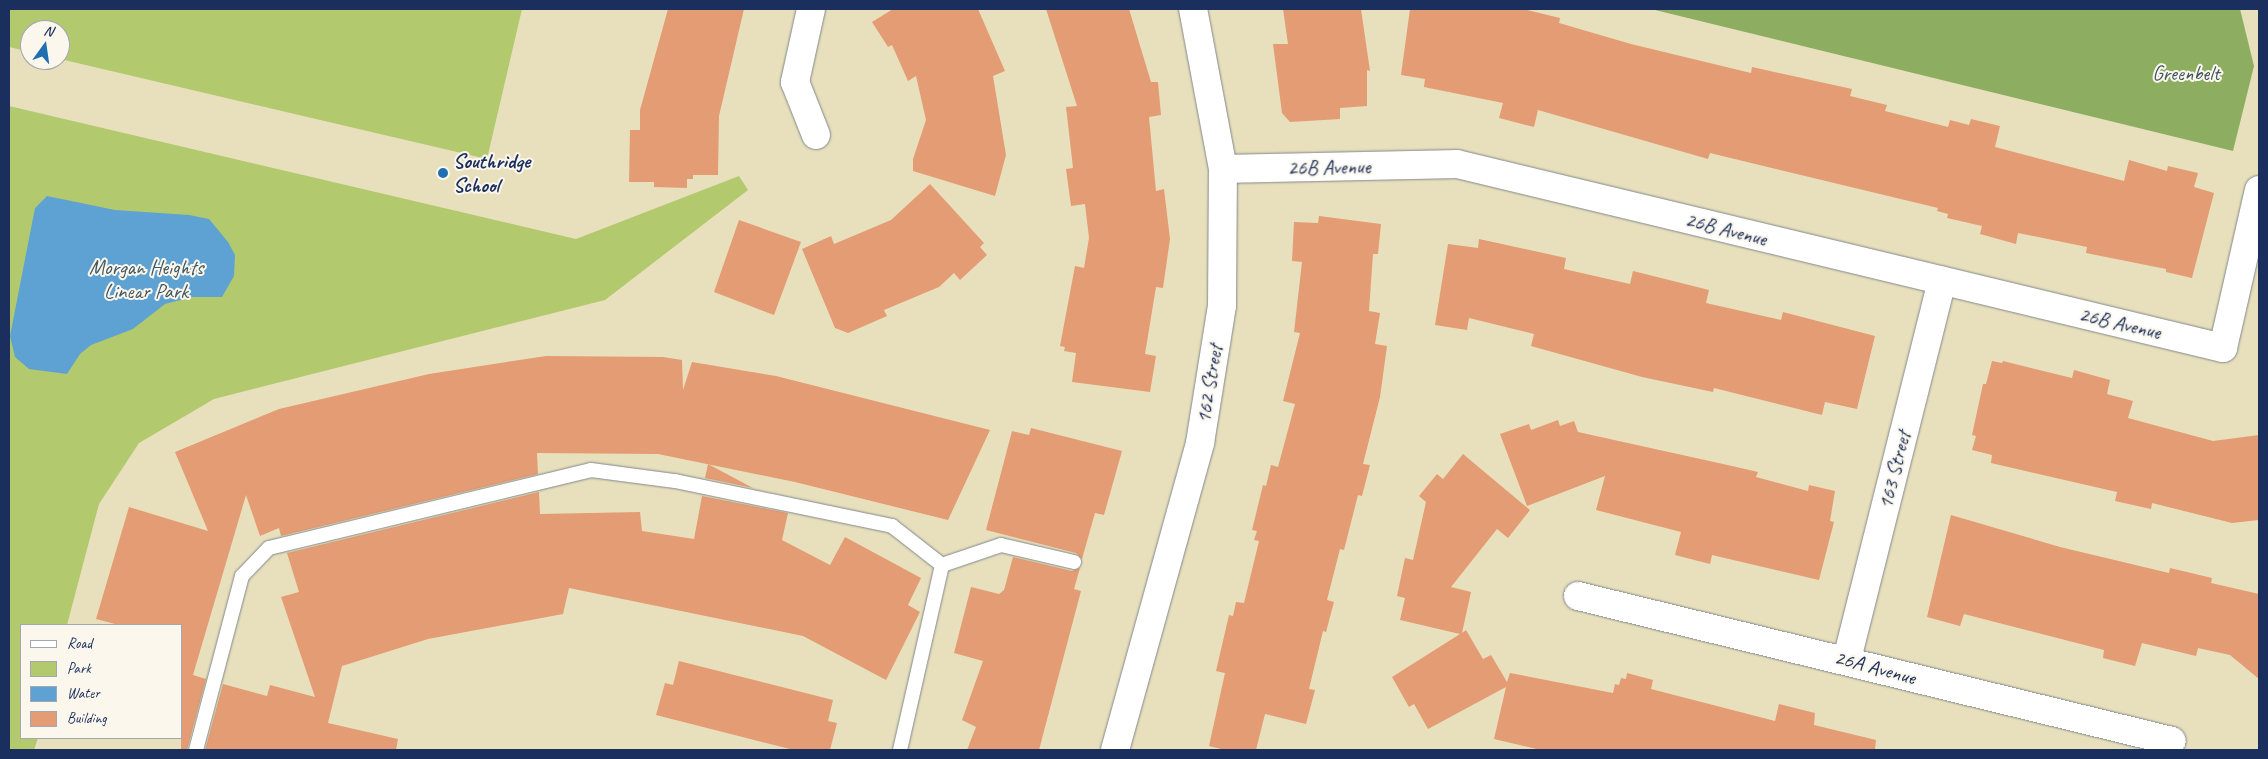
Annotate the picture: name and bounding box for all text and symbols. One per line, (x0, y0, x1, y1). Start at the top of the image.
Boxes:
north arrow (20, 20, 70, 70)
text: N (42, 22, 55, 40)
park label: Greenbelt (2152, 60, 2220, 86)
place label: Southridge School (453, 148, 530, 198)
street label: 26B Avenue (1287, 154, 1371, 180)
marker: Southridge School (437, 167, 449, 179)
street label: 26B Avenue (1683, 207, 1769, 251)
park label: Morgan Heights Linear Park (89, 254, 203, 304)
street label: 26B Avenue (2077, 301, 2163, 345)
street label: 162 Street (1190, 343, 1228, 425)
street label: 163 Street (1872, 429, 1916, 511)
legend (20, 624, 182, 739)
text: Road (67, 634, 92, 653)
street label: 26A Avenue (1832, 644, 1918, 690)
text: Park (67, 659, 91, 678)
text: Water (67, 684, 100, 703)
text: Building (67, 709, 106, 728)

